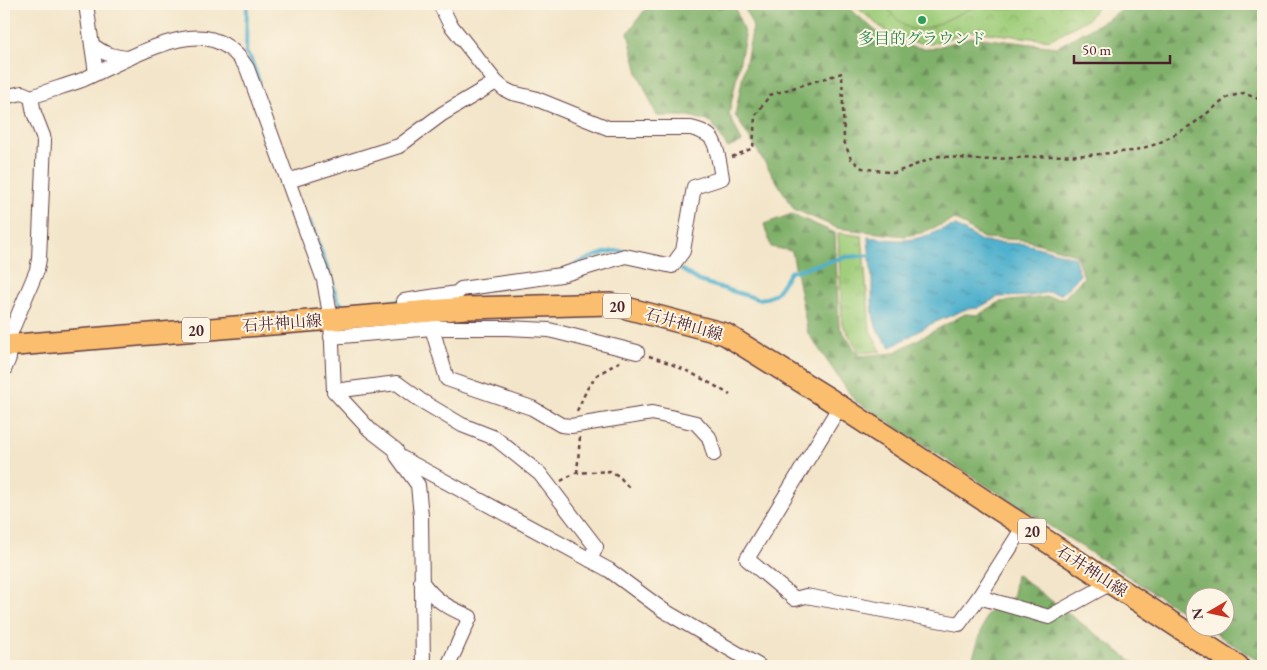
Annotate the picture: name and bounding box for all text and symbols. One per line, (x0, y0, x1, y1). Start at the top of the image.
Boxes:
marker: 多目的グラウンド (916, 14, 928, 26)
place label: 多目的グラウンド (858, 28, 986, 49)
scale bar (1074, 32, 1171, 64)
text: 50 m (1082, 40, 1111, 59)
road number: 20 (603, 294, 631, 318)
street label: 石井神山線 (643, 303, 725, 345)
street label: 石井神山線 (241, 310, 323, 336)
road number: 20 (182, 318, 210, 342)
road number: 20 (1018, 518, 1046, 544)
street label: 石井神山線 (1053, 540, 1131, 602)
north arrow (1184, 588, 1234, 638)
text: N (1187, 606, 1207, 621)

